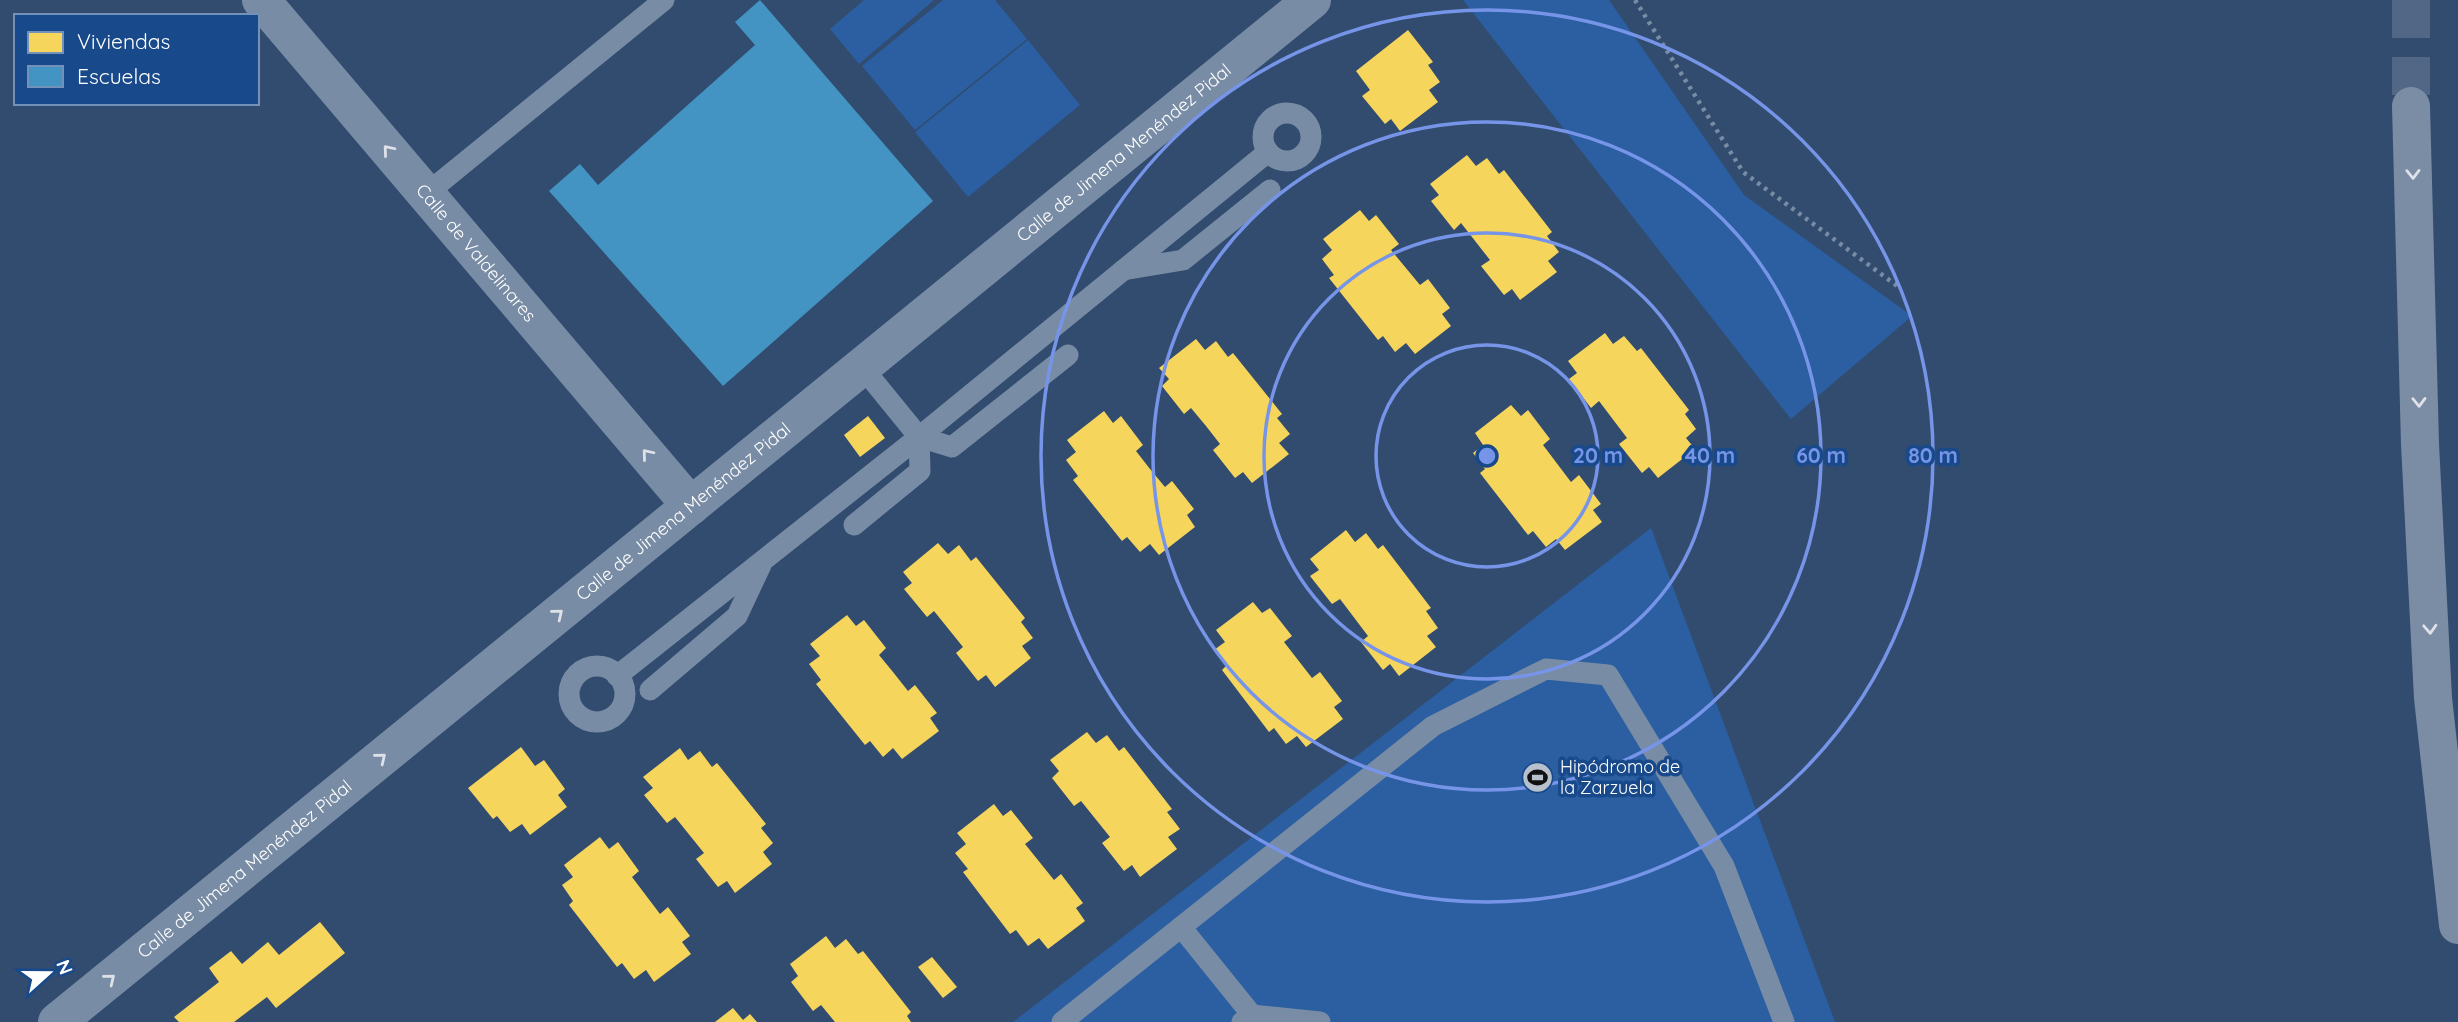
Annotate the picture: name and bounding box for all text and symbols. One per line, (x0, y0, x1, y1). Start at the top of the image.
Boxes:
legend (14, 14, 259, 105)
text: Viviendas (77, 28, 170, 54)
street label: Calle de Jimena Menéndez Pidal (1012, 59, 1236, 247)
text: Escuelas (77, 63, 161, 89)
one-way arrow (384, 145, 396, 158)
one-way arrow (2405, 169, 2420, 180)
street label: Calle de Valdelinares (411, 179, 542, 326)
one-way arrow (2411, 396, 2426, 407)
street label: Calle de Jimena Menéndez Pidal (571, 417, 795, 606)
text: 20 m (1573, 442, 1623, 468)
text: 40 m (1685, 442, 1735, 468)
text: 60 m (1796, 442, 1846, 468)
text: 80 m (1908, 442, 1958, 468)
centre of rings (1475, 444, 1499, 468)
one-way arrow (642, 449, 655, 461)
one-way arrow (550, 610, 562, 623)
one-way arrow (2422, 624, 2437, 635)
one-way arrow (373, 754, 386, 766)
place label: Hipódromo de la Zarzuela (1560, 755, 1680, 799)
sports icon: Hipódromo de la Zarzuela (1520, 760, 1554, 794)
street label: Calle de Jimena Menéndez Pidal (132, 775, 356, 963)
north arrow (14, 938, 84, 1008)
text: N (51, 956, 79, 978)
one-way arrow (101, 975, 114, 987)

